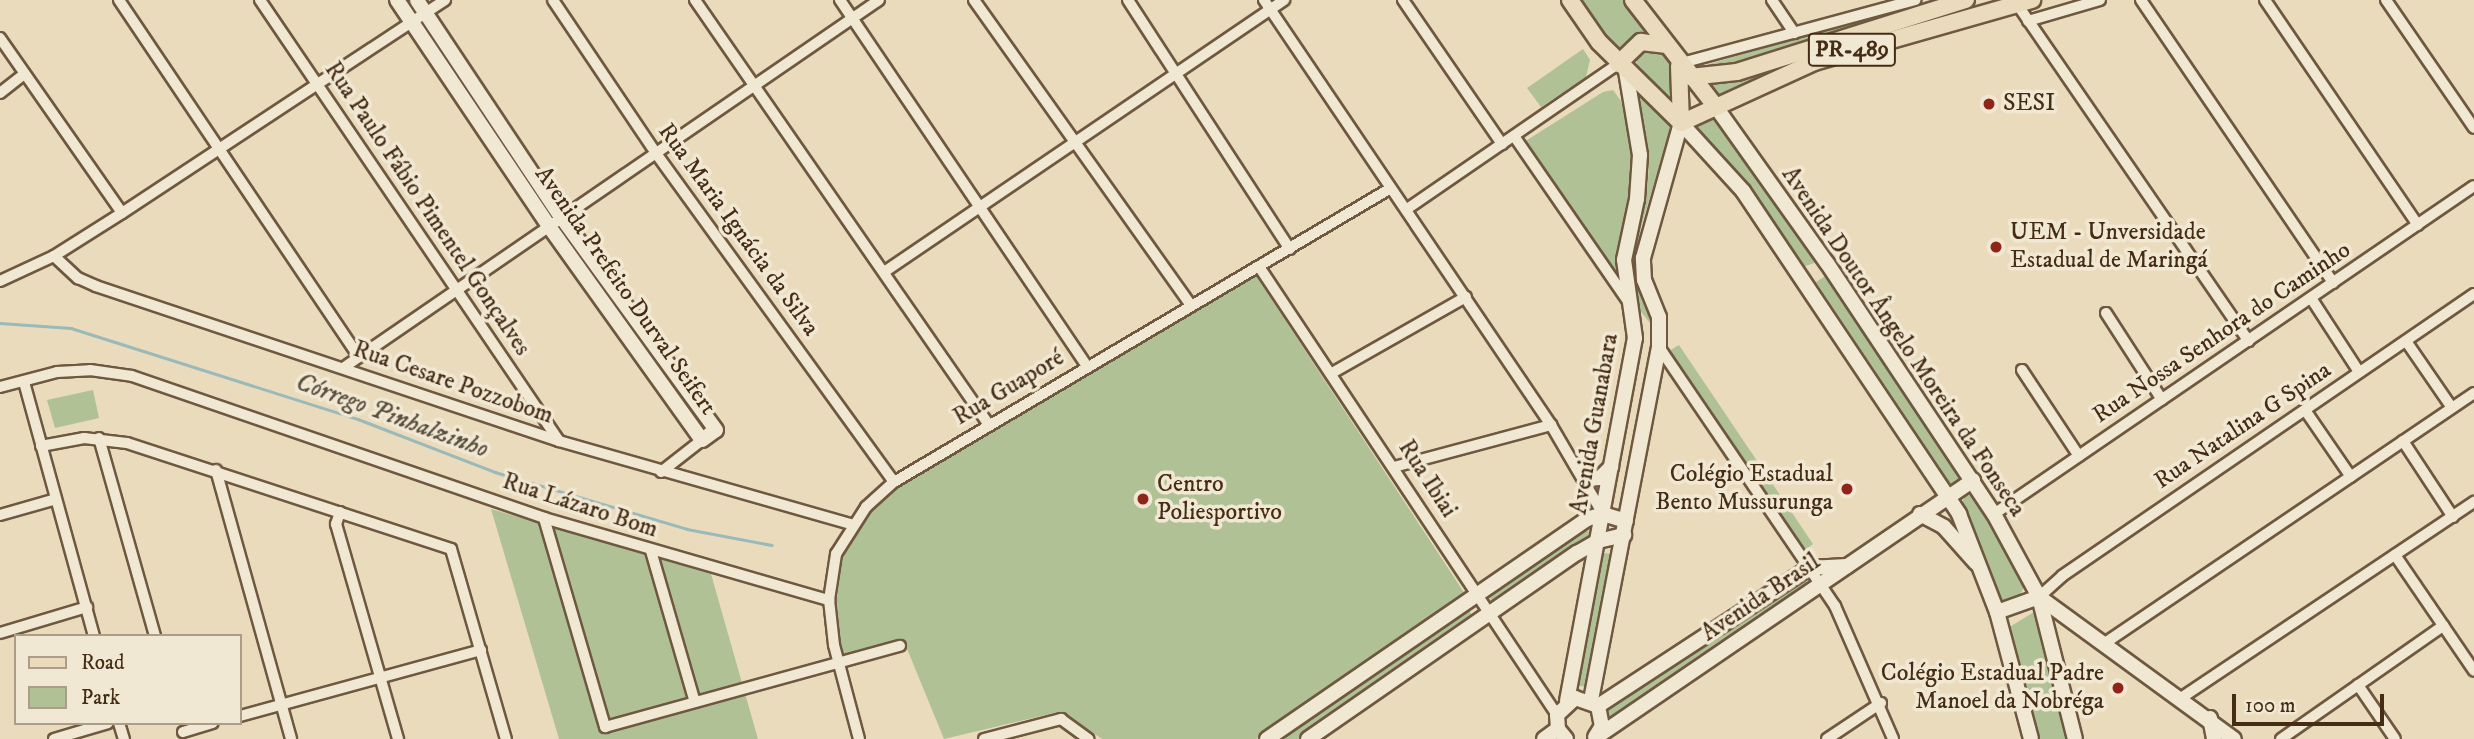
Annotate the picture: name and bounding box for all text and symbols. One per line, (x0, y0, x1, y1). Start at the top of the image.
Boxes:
road number: PR-489 (1806, 31, 1898, 70)
street label: Rua Paulo Fábio Pimentel Gonçalves (318, 57, 536, 361)
place label: SESI (2003, 90, 2055, 118)
marker: SESI (1981, 96, 1997, 112)
street label: Rua Maria Ignácia da Silva (651, 118, 825, 342)
street label: Avenida Prefeito Durval Seifert (528, 161, 722, 421)
street label: Avenida Doutor Ângelo Moreira da Fonseca (1775, 162, 2031, 522)
place label: UEM - Unversidade Estadual de Maringá (2010, 219, 2208, 275)
street label: Rua Nossa Senhora do Caminho (2088, 236, 2356, 430)
marker: UEM - Unversidade Estadual de Maringá (1988, 239, 2004, 255)
street label: Avenida Guanabara (1565, 331, 1625, 517)
street label: Rua Cesare Pozzobom (349, 335, 557, 431)
street label: Rua Guaporé (948, 344, 1070, 432)
street label: Rua Natalina G Spina (2149, 356, 2337, 496)
water label: Córrego Pinhalzinho (291, 367, 493, 465)
street label: Rua Ibiai (1391, 435, 1463, 523)
place label: Colégio Estadual Bento Mussurunga (1655, 461, 1833, 517)
street label: Rua Lázaro Bom (499, 467, 661, 545)
place label: Centro Poliesportivo (1157, 471, 1282, 527)
marker: Colégio Estadual Bento Mussurunga (1839, 481, 1855, 497)
marker: Centro Poliesportivo (1135, 491, 1151, 507)
street label: Avenida Brasil (1696, 548, 1826, 648)
legend (14, 634, 242, 725)
text: Road (81, 650, 125, 676)
place label: Colégio Estadual Padre Manoel da Nobréga (1881, 660, 2104, 716)
marker: Colégio Estadual Padre Manoel da Nobréga (2110, 680, 2126, 696)
scale bar (2236, 680, 2388, 724)
text: Park (81, 685, 120, 711)
text: 100 m (2245, 693, 2296, 719)

